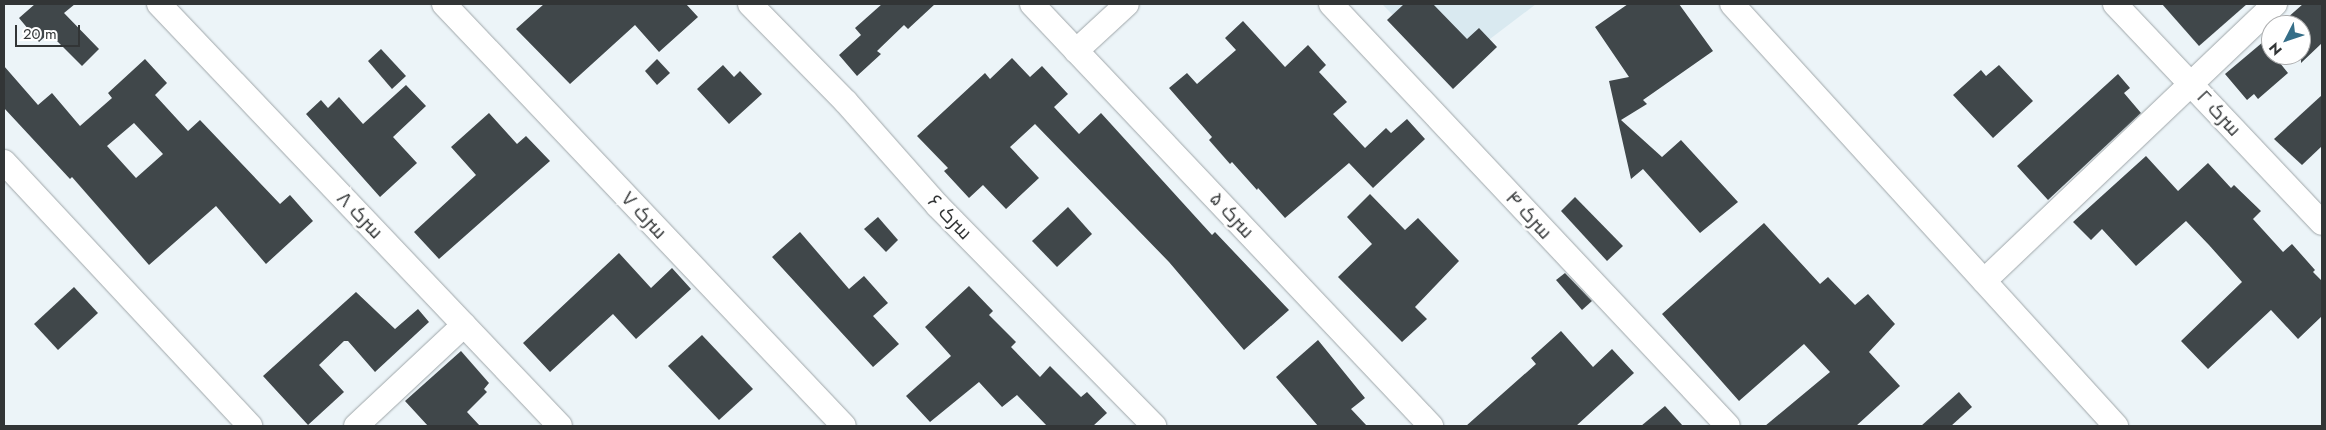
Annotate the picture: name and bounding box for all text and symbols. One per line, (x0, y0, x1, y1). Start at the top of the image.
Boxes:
scale bar (18, 15, 82, 47)
north arrow (2261, 15, 2311, 65)
text: 20 m (23, 23, 57, 45)
text: N (2264, 38, 2287, 60)
street label: سرک ۲ (2192, 85, 2246, 141)
street label: سرک ۸ (332, 186, 388, 244)
street label: سرک ۷ (616, 186, 672, 244)
street label: سرک ۴ (1501, 186, 1557, 244)
street label: سرک ۵ (1205, 187, 1259, 243)
street label: سرک ۶ (923, 189, 977, 245)

